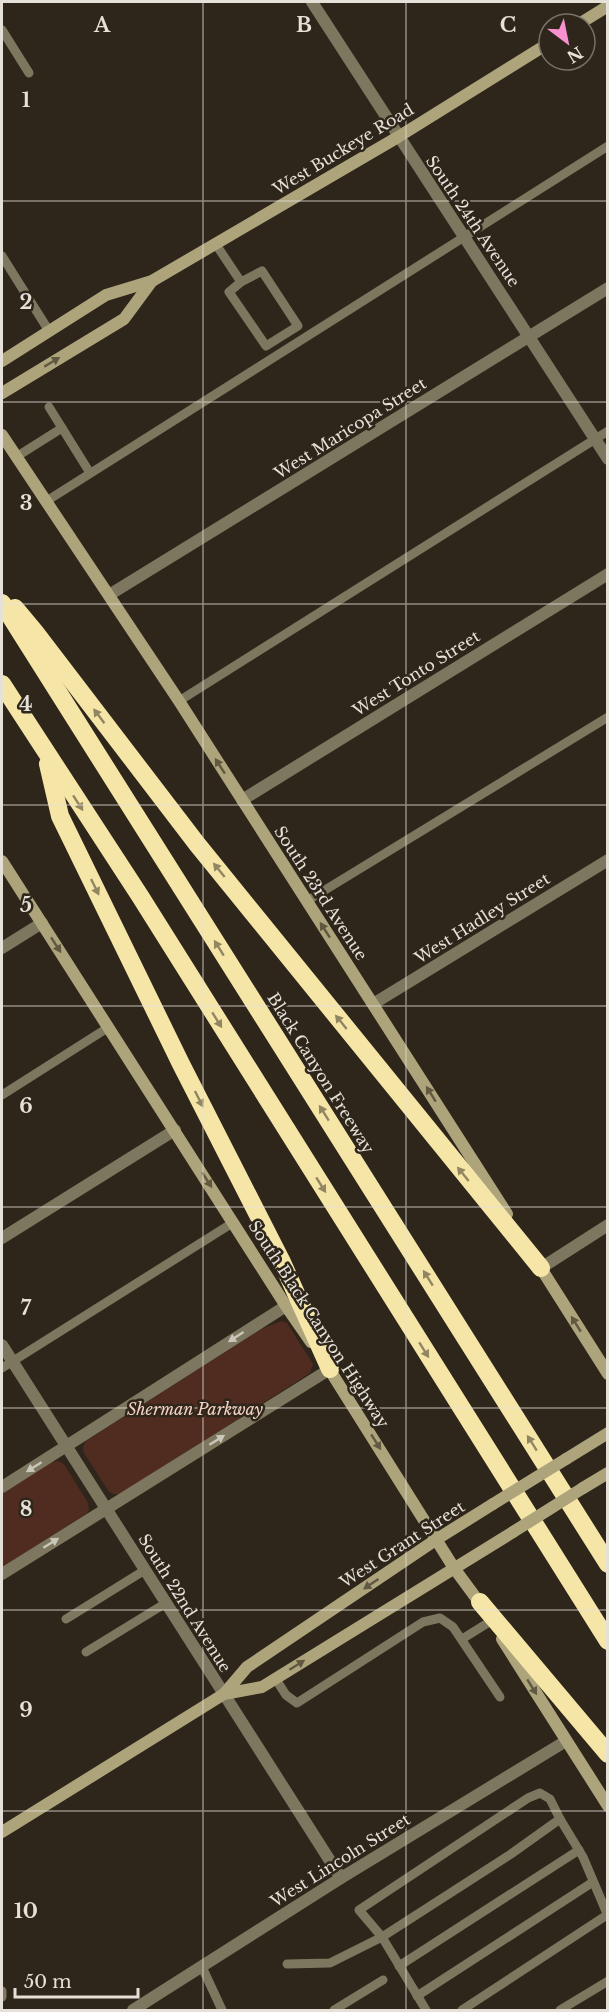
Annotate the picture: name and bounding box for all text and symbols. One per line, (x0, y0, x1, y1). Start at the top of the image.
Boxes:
north arrow (537, 12, 597, 72)
text: A (93, 13, 111, 37)
text: B (296, 13, 312, 37)
text: C (500, 13, 516, 37)
text: N (563, 42, 587, 67)
text: 1 (22, 88, 31, 112)
street label: West Buckeye Road (268, 99, 417, 199)
street label: South 24th Avenue (422, 151, 524, 291)
text: 2 (19, 290, 33, 314)
one-way arrow (44, 357, 60, 368)
street label: West Maricopa Street (269, 373, 430, 483)
text: 3 (20, 491, 32, 515)
street label: West Tonto Street (348, 626, 483, 721)
text: 4 (19, 692, 33, 716)
one-way arrow (94, 709, 106, 724)
one-way arrow (215, 758, 226, 774)
one-way arrow (72, 794, 84, 810)
street label: South 23rd Avenue (270, 822, 372, 964)
one-way arrow (213, 863, 225, 878)
street label: West Hadley Street (410, 868, 553, 968)
one-way arrow (90, 878, 99, 895)
text: 5 (20, 893, 32, 917)
one-way arrow (320, 922, 331, 938)
one-way arrow (50, 937, 61, 953)
one-way arrow (214, 940, 225, 957)
street label: Black Canyon Freeway (263, 989, 379, 1158)
one-way arrow (212, 1012, 223, 1028)
one-way arrow (335, 1015, 348, 1030)
one-way arrow (425, 1086, 436, 1102)
one-way arrow (194, 1091, 204, 1108)
text: 6 (19, 1094, 33, 1118)
one-way arrow (318, 1105, 329, 1121)
one-way arrow (457, 1166, 470, 1182)
one-way arrow (201, 1172, 212, 1188)
one-way arrow (315, 1177, 326, 1193)
street label: South Black Canyon Highway (244, 1216, 394, 1432)
one-way arrow (422, 1270, 433, 1286)
text: 7 (21, 1296, 32, 1320)
one-way arrow (571, 1316, 582, 1333)
one-way arrow (228, 1332, 244, 1343)
one-way arrow (419, 1342, 430, 1358)
park label: Sherman Parkway (127, 1399, 264, 1419)
one-way arrow (208, 1434, 225, 1445)
one-way arrow (370, 1434, 381, 1450)
one-way arrow (526, 1435, 537, 1451)
one-way arrow (26, 1461, 42, 1472)
street label: West Grant Street (335, 1496, 468, 1592)
text: 8 (20, 1497, 32, 1521)
street label: South 22nd Avenue (134, 1530, 236, 1676)
one-way arrow (43, 1537, 59, 1548)
one-way arrow (363, 1578, 379, 1589)
one-way arrow (288, 1659, 305, 1670)
one-way arrow (527, 1679, 538, 1695)
text: 9 (19, 1698, 33, 1722)
street label: West Lincoln Street (266, 1809, 413, 1912)
text: 10 (14, 1899, 38, 1923)
scale bar (15, 1961, 138, 1999)
text: 50 m (24, 1971, 72, 1993)

